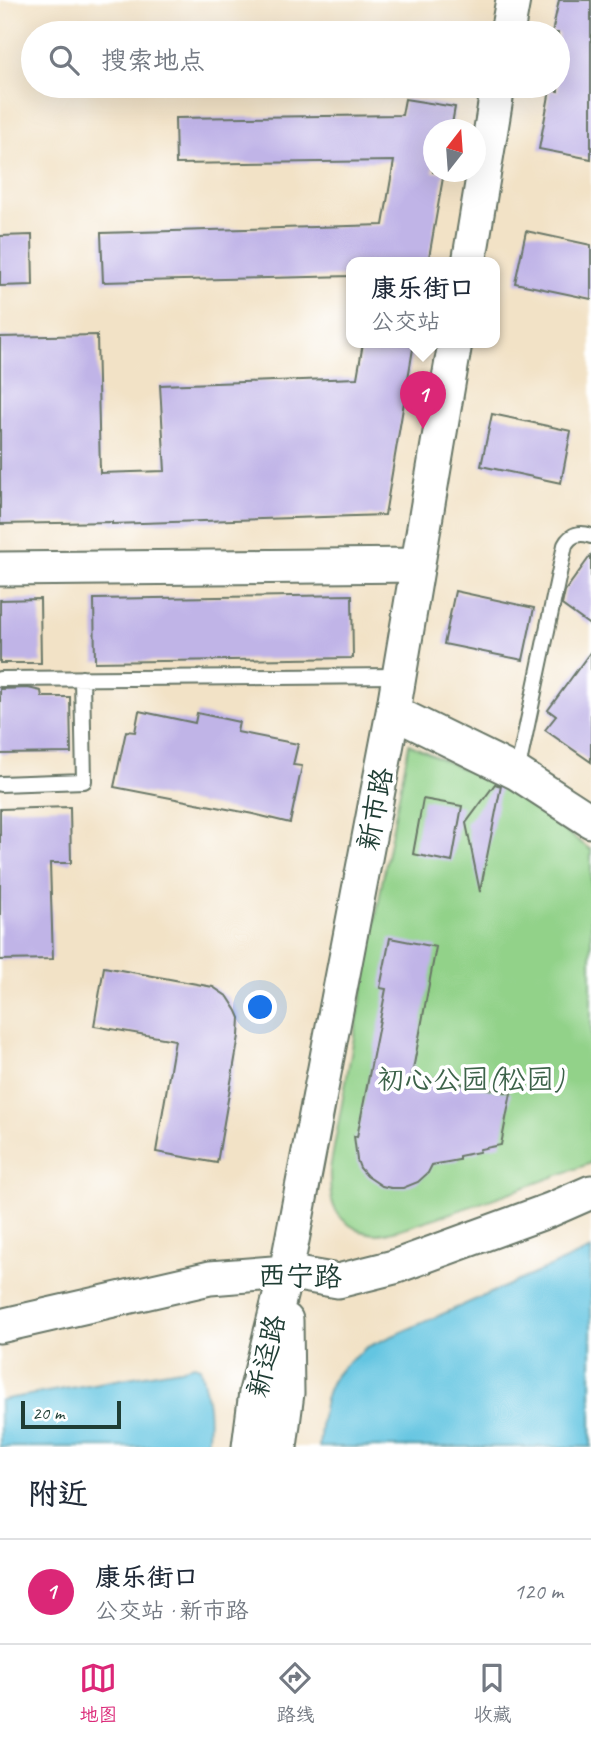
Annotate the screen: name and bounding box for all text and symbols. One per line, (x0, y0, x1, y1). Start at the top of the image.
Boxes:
search box (21, 21, 570, 98)
icon: search (45, 41, 83, 79)
text: 搜索地点 (101, 44, 205, 77)
north arrow (423, 119, 486, 182)
popup (346, 257, 500, 348)
text: 康乐街口 (371, 272, 475, 305)
text: 公交站 (371, 307, 440, 336)
pin: 1 (400, 371, 446, 429)
street label: 新市路 (350, 764, 400, 854)
your location (243, 990, 277, 1024)
park label: 初心公园(松园) (377, 1062, 565, 1097)
street label: 西宁路 (258, 1258, 342, 1294)
street label: 新迳路 (239, 1311, 293, 1401)
scale bar (21, 1398, 121, 1430)
text: 20 m (32, 1401, 64, 1425)
text: 附近 (28, 1475, 88, 1513)
text: 康乐街口 (95, 1561, 199, 1594)
text: 1 (46, 1577, 56, 1606)
text: 120 m (514, 1577, 563, 1606)
text: 公交站 · 新市路 (95, 1596, 248, 1625)
tab: 地图 (79, 1659, 118, 1727)
tab: 路线 (276, 1659, 315, 1727)
tab: 收藏 (473, 1659, 512, 1727)

